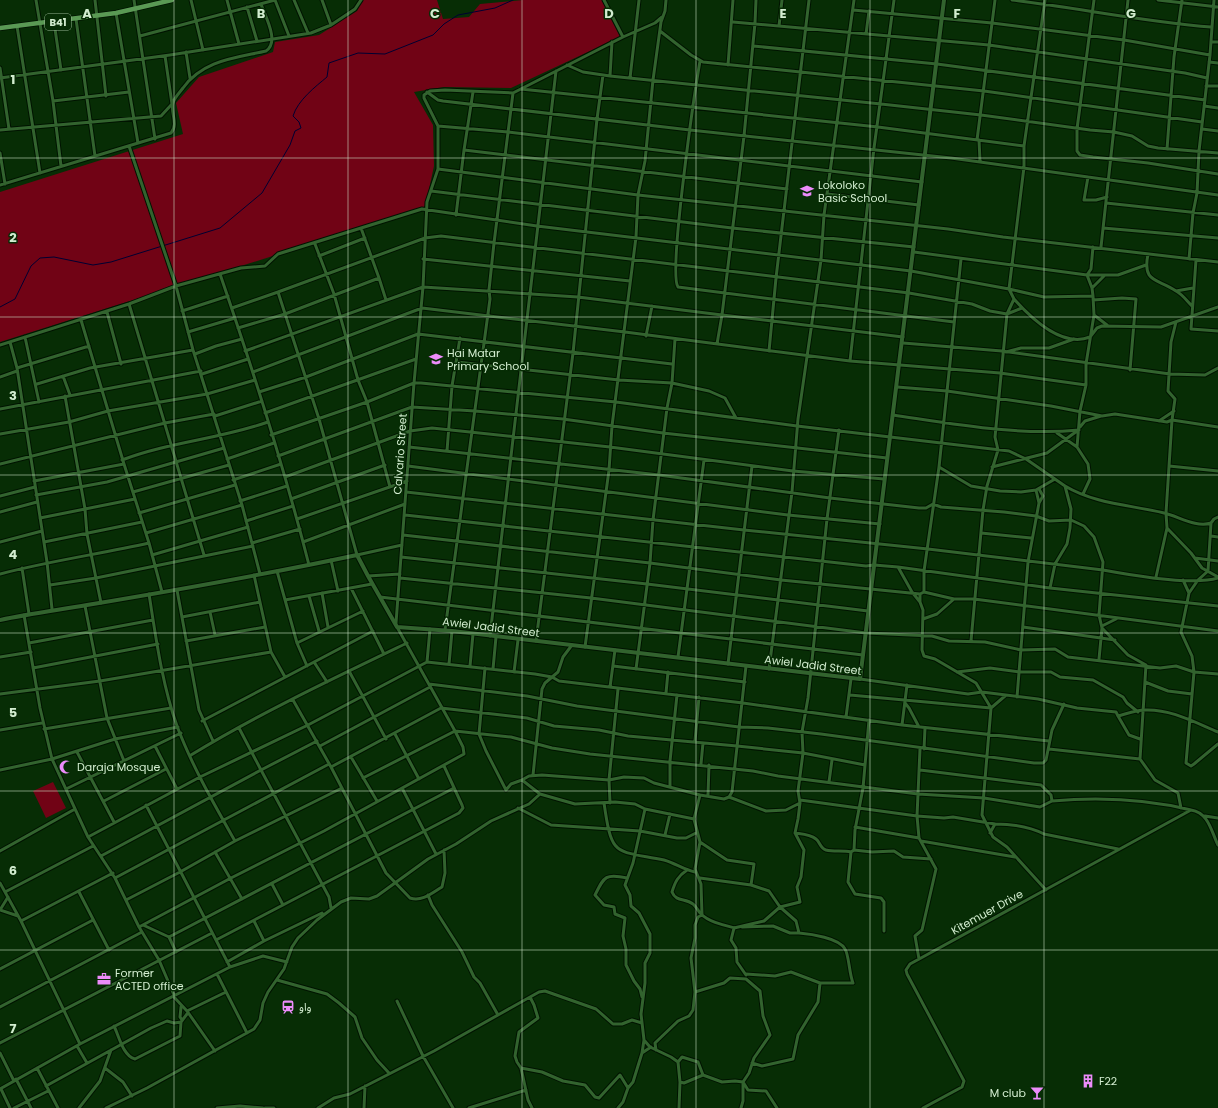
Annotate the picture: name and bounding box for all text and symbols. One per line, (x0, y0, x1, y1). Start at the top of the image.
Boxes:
text: A (82, 4, 92, 23)
text: B (257, 4, 266, 23)
text: C (430, 4, 440, 23)
text: D (604, 4, 614, 23)
text: E (779, 4, 787, 23)
text: F (953, 4, 961, 23)
text: G (1126, 4, 1136, 23)
road number: B41 (45, 14, 71, 30)
text: 1 (11, 70, 15, 89)
place label: Lokoloko Basic School (818, 177, 887, 206)
school or university icon: Lokoloko Basic School (799, 183, 815, 199)
text: 2 (9, 228, 17, 247)
place label: Hai Matar Primary School (447, 345, 529, 374)
school or university icon: Hai Matar Primary School (428, 351, 444, 367)
text: 3 (9, 386, 17, 405)
street label: Calvario Street (389, 413, 411, 495)
text: 4 (9, 545, 18, 564)
street label: Awiel Jadid Street (442, 613, 540, 641)
street label: Awiel Jadid Street (764, 651, 862, 679)
text: 5 (9, 703, 17, 722)
mosque icon: Daraja Mosque (58, 759, 74, 775)
place label: Daraja Mosque (77, 759, 161, 775)
text: 6 (9, 861, 17, 880)
street label: Kitemuer Drive (948, 886, 1026, 938)
place label: Former ACTED office (115, 965, 184, 994)
office icon: Former ACTED office (96, 971, 112, 987)
station icon: واو (280, 999, 296, 1015)
place label: واو (299, 999, 312, 1015)
text: 7 (10, 1019, 17, 1038)
building icon: F22 (1080, 1073, 1096, 1089)
place label: F22 (1099, 1073, 1117, 1089)
place label: M club (990, 1085, 1026, 1101)
bar icon: M club (1029, 1085, 1045, 1101)

